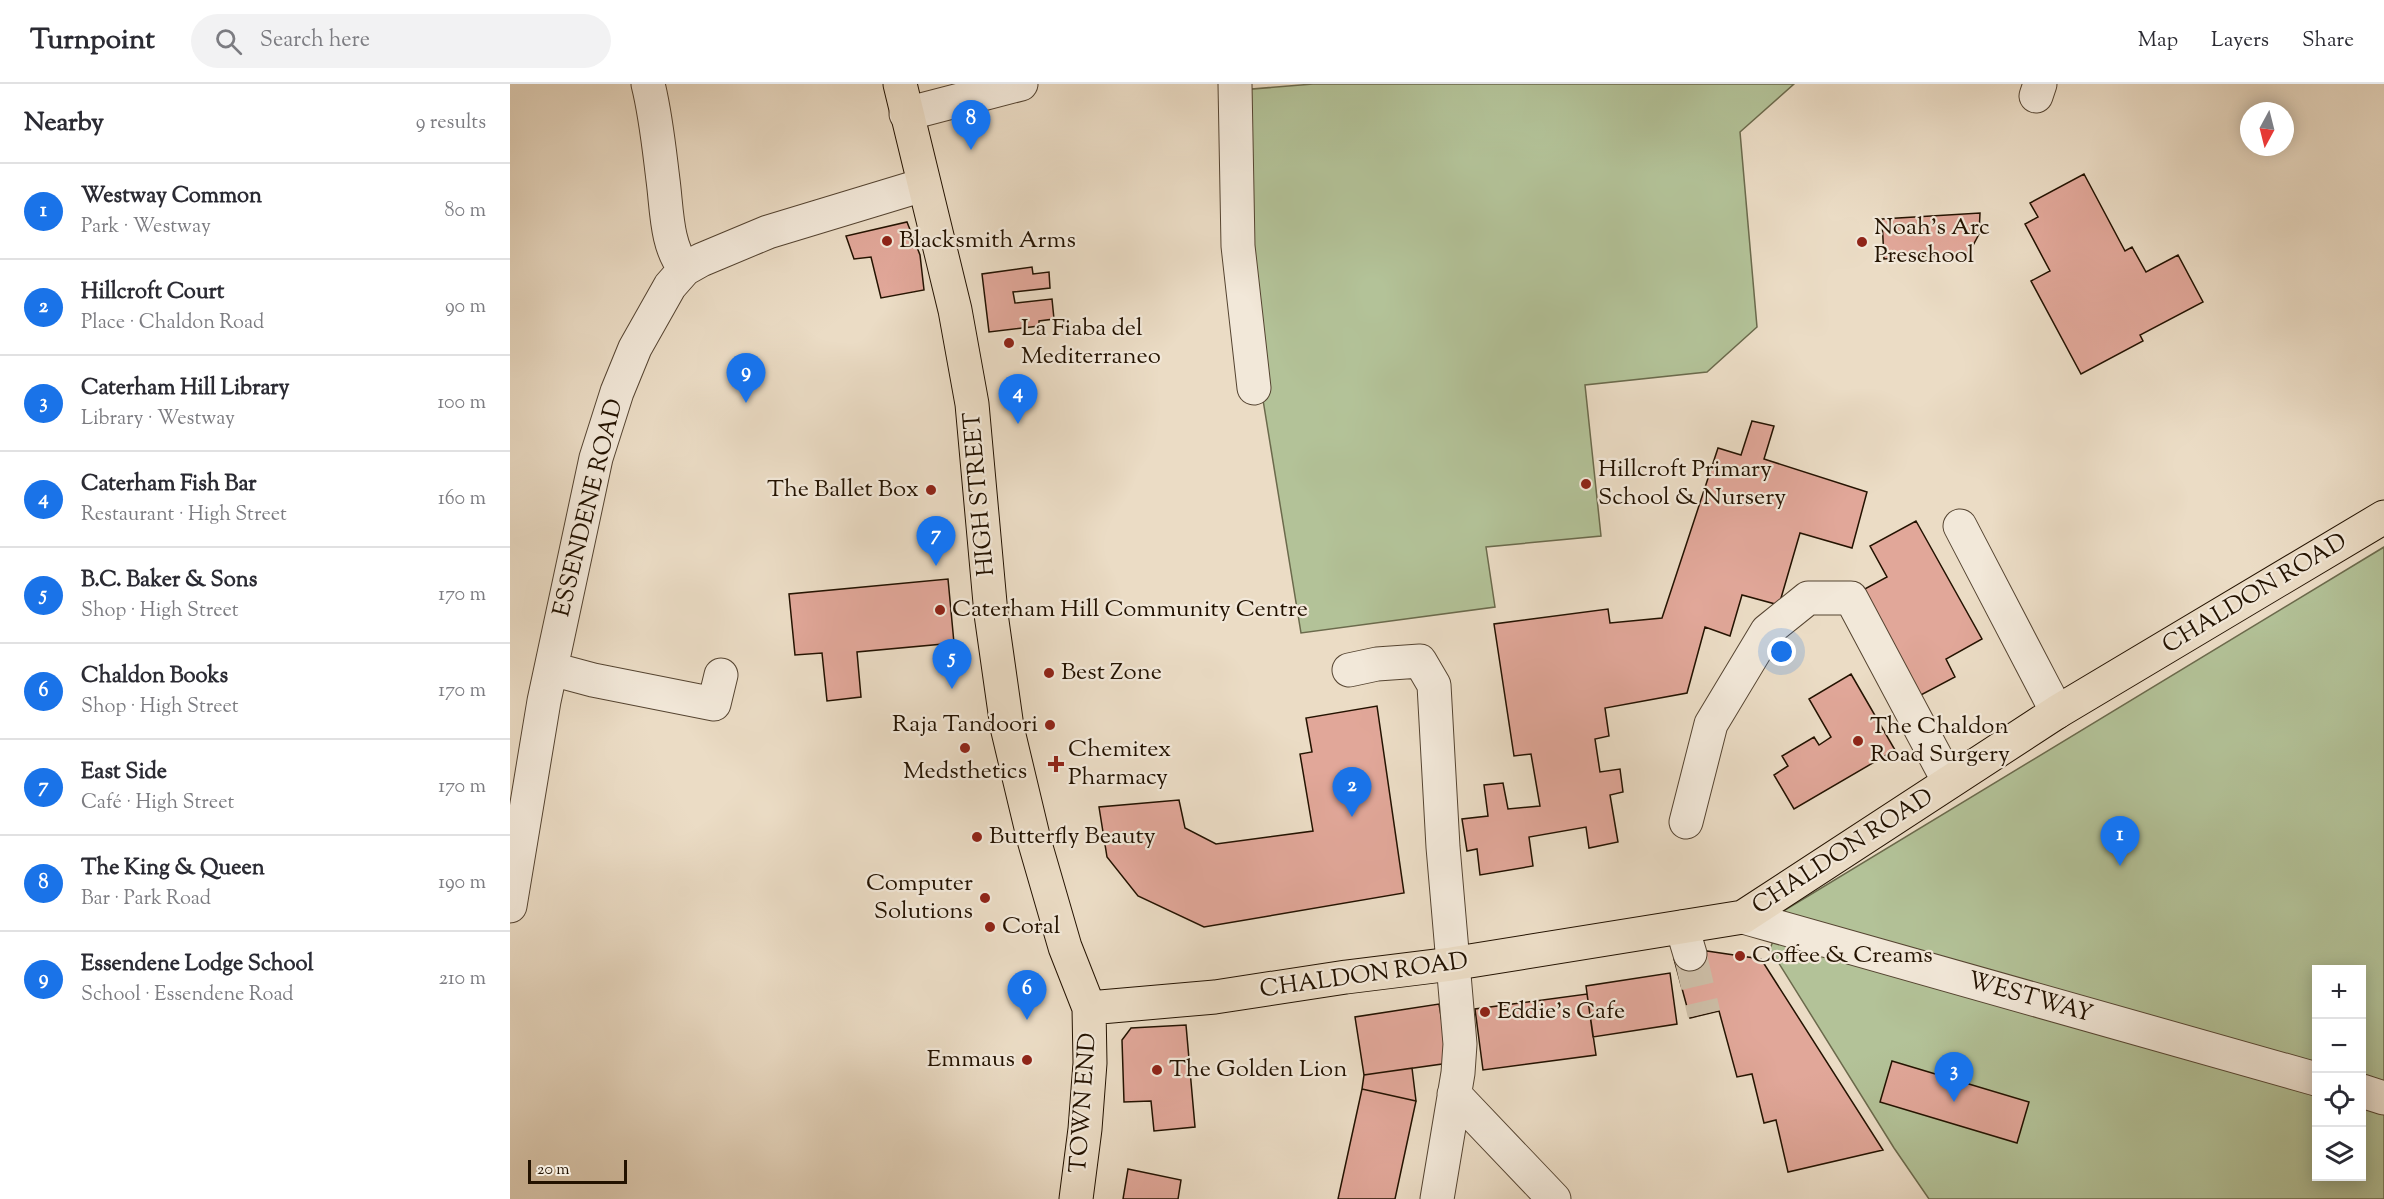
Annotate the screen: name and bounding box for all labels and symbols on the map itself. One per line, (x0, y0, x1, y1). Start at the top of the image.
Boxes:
pin: 8 (952, 100, 990, 150)
north arrow (2240, 102, 2294, 156)
place label: Noah's Arc Preschool (1874, 211, 1990, 273)
place label: Blacksmith Arms (899, 224, 1076, 258)
marker: Blacksmith Arms (880, 234, 894, 248)
marker: Noah's Arc Preschool (1855, 235, 1869, 249)
place label: La Fiaba del Mediterraneo (1021, 312, 1161, 374)
marker: La Fiaba del Mediterraneo (1002, 336, 1016, 350)
pin: 9 (726, 354, 766, 403)
pin: 4 (998, 374, 1038, 424)
street label: ESSENDENE ROAD (545, 396, 633, 620)
street label: HIGH STREET (956, 410, 1004, 578)
place label: Hillcroft Primary School & Nursery (1598, 453, 1786, 515)
place label: The Ballet Box (767, 473, 919, 507)
marker: Hillcroft Primary School & Nursery (1579, 477, 1593, 491)
marker: The Ballet Box (924, 483, 938, 497)
pin: 7 (916, 516, 956, 566)
street label: CHALDON ROAD (2156, 525, 2354, 663)
place label: Caterham Hill Community Centre (952, 593, 1308, 627)
marker: Caterham Hill Community Centre (933, 603, 947, 617)
your location (1767, 637, 1796, 666)
pin: 5 (932, 640, 972, 689)
place label: Best Zone (1061, 656, 1162, 690)
marker: Best Zone (1042, 666, 1056, 680)
place label: Raja Tandoori (892, 708, 1038, 742)
place label: The Chaldon Road Surgery (1870, 710, 2010, 772)
marker: Raja Tandoori (1043, 718, 1057, 732)
place label: Chemitex Pharmacy (1068, 733, 1171, 795)
marker: The Chaldon Road Surgery (1851, 734, 1865, 748)
marker: Medsthetics (958, 741, 972, 755)
place label: Medsthetics (903, 755, 1027, 789)
marker: Chemitex Pharmacy (1049, 757, 1063, 771)
pin: 2 (1332, 768, 1372, 817)
street label: CHALDON ROAD (1746, 781, 1940, 923)
pin: 1 (2100, 816, 2140, 866)
place label: Butterfly Beauty (989, 820, 1156, 854)
marker: Butterfly Beauty (970, 830, 984, 844)
place label: Computer Solutions (866, 867, 973, 929)
marker: Computer Solutions (978, 891, 992, 905)
place label: Coral (1002, 910, 1061, 944)
marker: Coral (983, 920, 997, 934)
place label: Coffee & Creams (1752, 939, 1933, 973)
street label: CHALDON ROAD (1258, 945, 1470, 1007)
marker: Coffee & Creams (1733, 949, 1747, 963)
street label: WESTWAY (1963, 964, 2097, 1032)
pin: 6 (1008, 970, 1046, 1020)
place label: Eddie's Cafe (1497, 995, 1625, 1029)
marker: Eddie's Cafe (1478, 1005, 1492, 1019)
street label: TOWN END (1062, 1032, 1106, 1174)
place label: Emmaus (927, 1043, 1015, 1077)
pin: 3 (1934, 1052, 1974, 1102)
marker: Emmaus (1020, 1053, 1034, 1067)
place label: The Golden Lion (1169, 1053, 1347, 1087)
marker: The Golden Lion (1150, 1063, 1164, 1077)
scale bar (528, 1157, 627, 1184)

